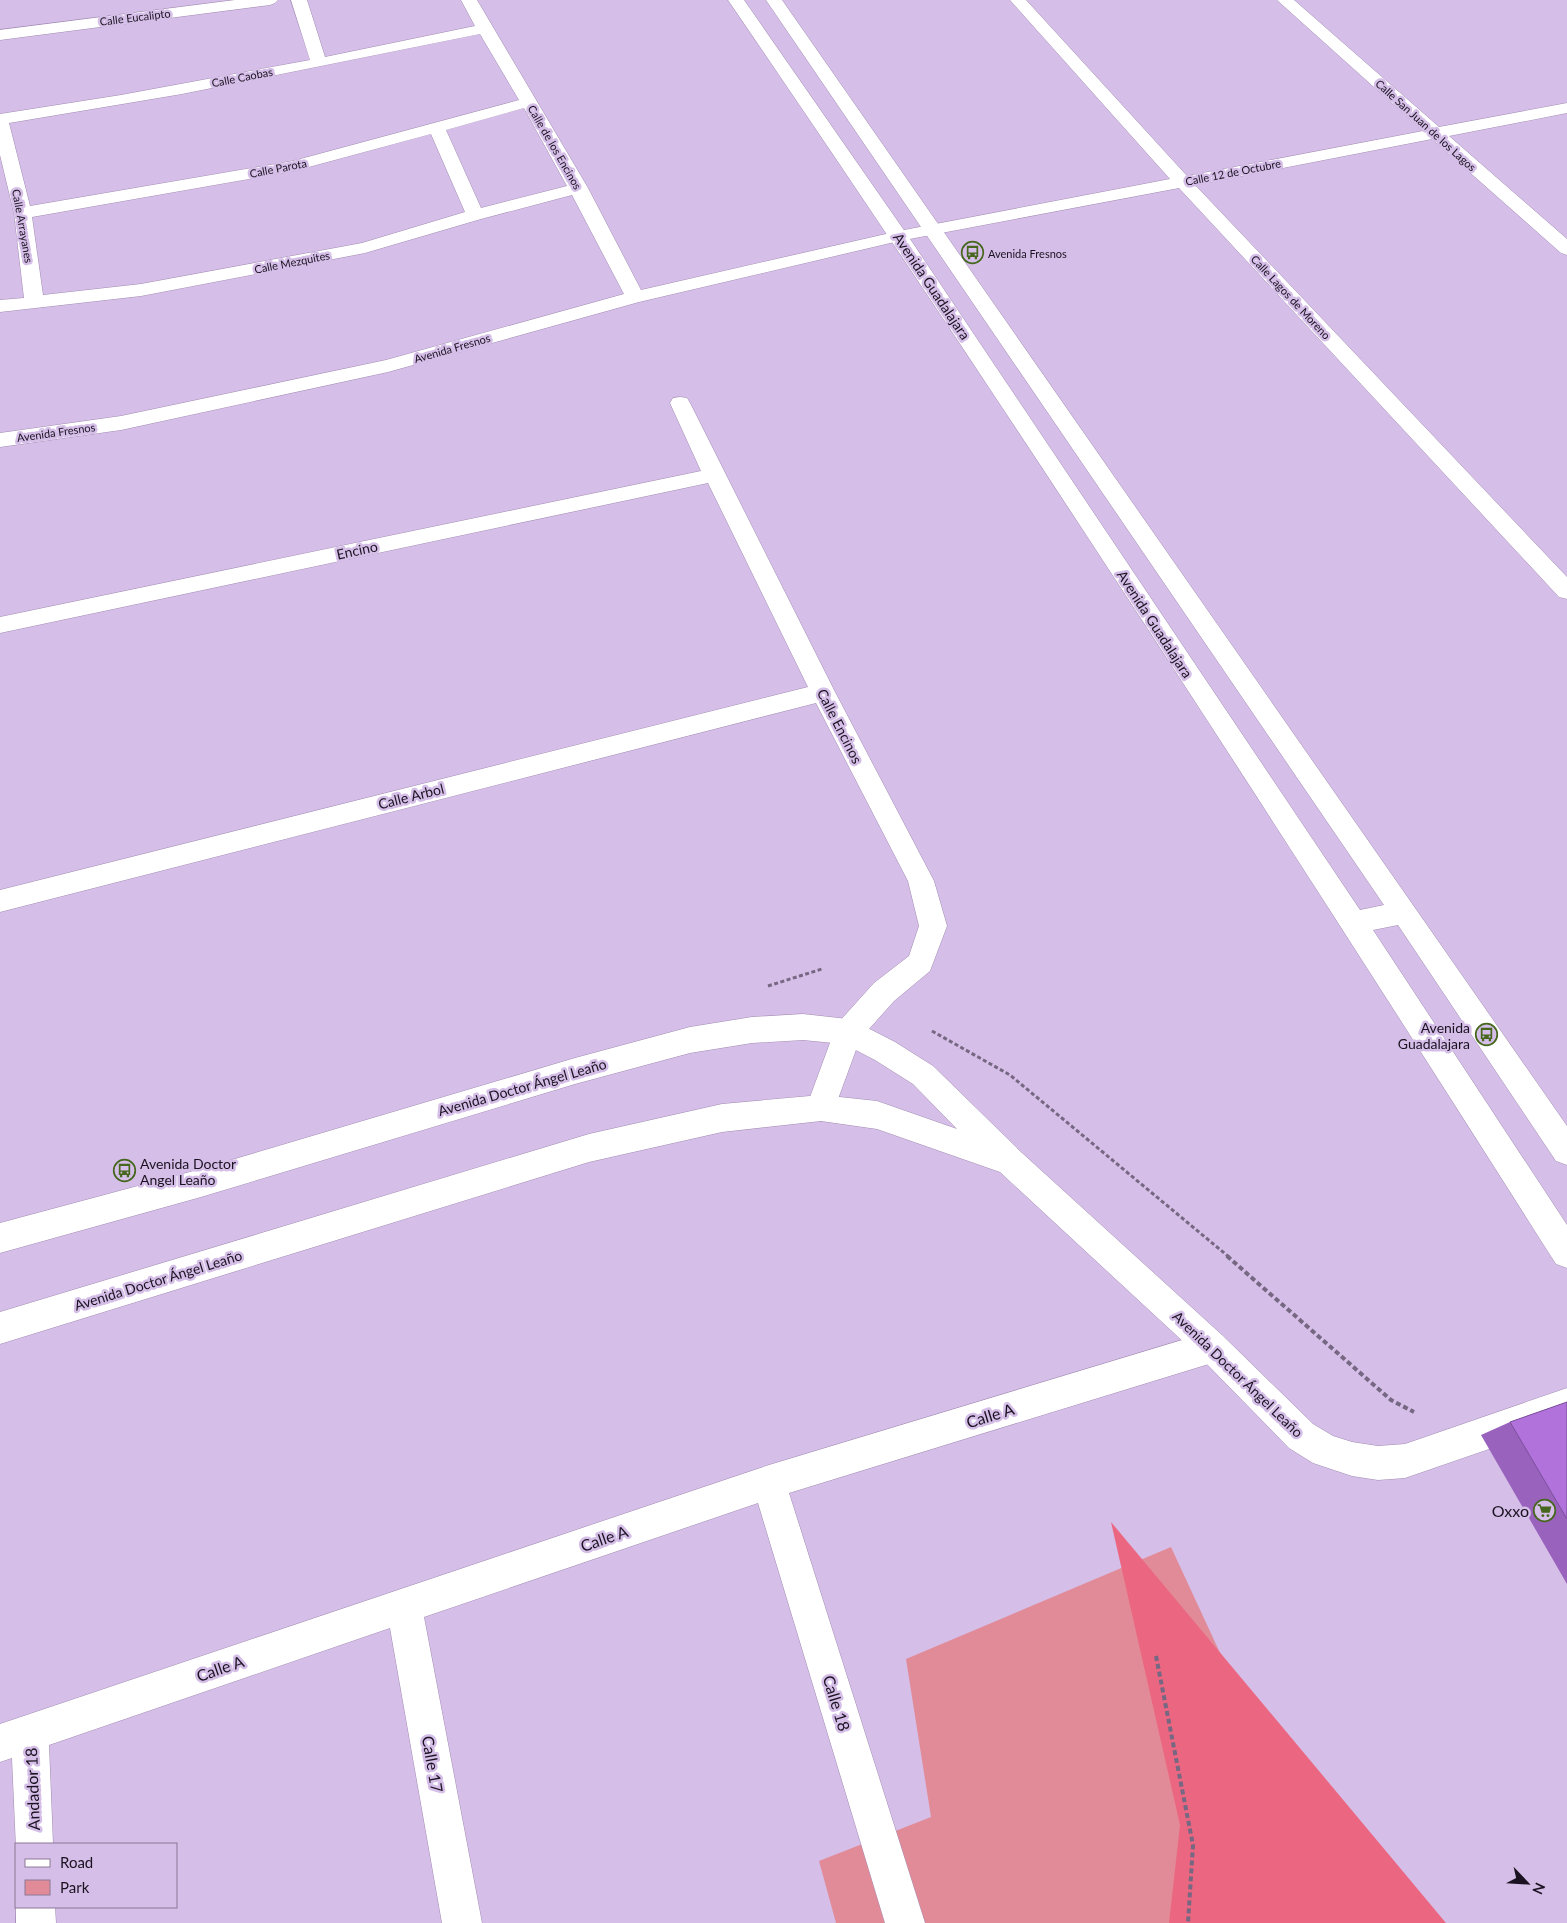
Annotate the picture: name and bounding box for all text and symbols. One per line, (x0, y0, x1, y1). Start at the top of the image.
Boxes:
street label: Calle Eucalipto (99, 6, 171, 28)
street label: Calle Caobas (210, 65, 274, 89)
street label: Calle San Juan de los Lagos (1373, 76, 1479, 174)
street label: Calle de los Encinos (526, 103, 585, 192)
street label: Calle Parota (248, 156, 308, 180)
street label: Calle 12 de Octubre (1184, 156, 1282, 188)
street label: Calle Arrayanes (10, 188, 36, 264)
street label: Avenida Guadalajara (890, 229, 974, 343)
bus stop icon: Avenida Fresnos (960, 241, 984, 265)
place label: Avenida Fresnos (988, 247, 1067, 260)
street label: Calle Mezquites (253, 248, 331, 276)
street label: Calle Lagos de Moreno (1249, 252, 1333, 342)
street label: Avenida Fresnos (412, 331, 492, 365)
street label: Avenida Fresnos (16, 420, 96, 444)
street label: Encino (335, 537, 379, 563)
street label: Avenida Guadalajara (1114, 567, 1196, 681)
street label: Calle Encinos (814, 686, 866, 766)
street label: Calle Arbol (376, 780, 446, 812)
place label: Avenida Guadalajara (1398, 1019, 1470, 1052)
bus stop icon: Avenida Guadalajara (1474, 1023, 1498, 1047)
street label: Avenida Doctor Ángel Leaño (436, 1055, 608, 1119)
place label: Avenida Doctor Angel Leaño (140, 1155, 236, 1188)
bus stop icon: Avenida Doctor Angel Leaño (112, 1159, 136, 1183)
street label: Avenida Doctor Ángel Leaño (72, 1246, 244, 1314)
street label: Avenida Doctor Ángel Leaño (1169, 1307, 1307, 1441)
street label: Calle A (964, 1399, 1016, 1431)
supermarket icon: Oxxo (1533, 1498, 1557, 1522)
place label: Oxxo (1492, 1501, 1529, 1520)
street label: Calle A (578, 1521, 630, 1555)
street label: Calle A (194, 1651, 246, 1685)
street label: Calle 18 (820, 1673, 854, 1733)
street label: Calle 17 (419, 1734, 447, 1794)
street label: Andador 18 (21, 1747, 43, 1831)
legend (15, 1843, 178, 1908)
text: Road (60, 1853, 93, 1871)
north arrow (1502, 1858, 1552, 1908)
text: Park (60, 1878, 90, 1896)
text: N (1529, 1880, 1549, 1897)

